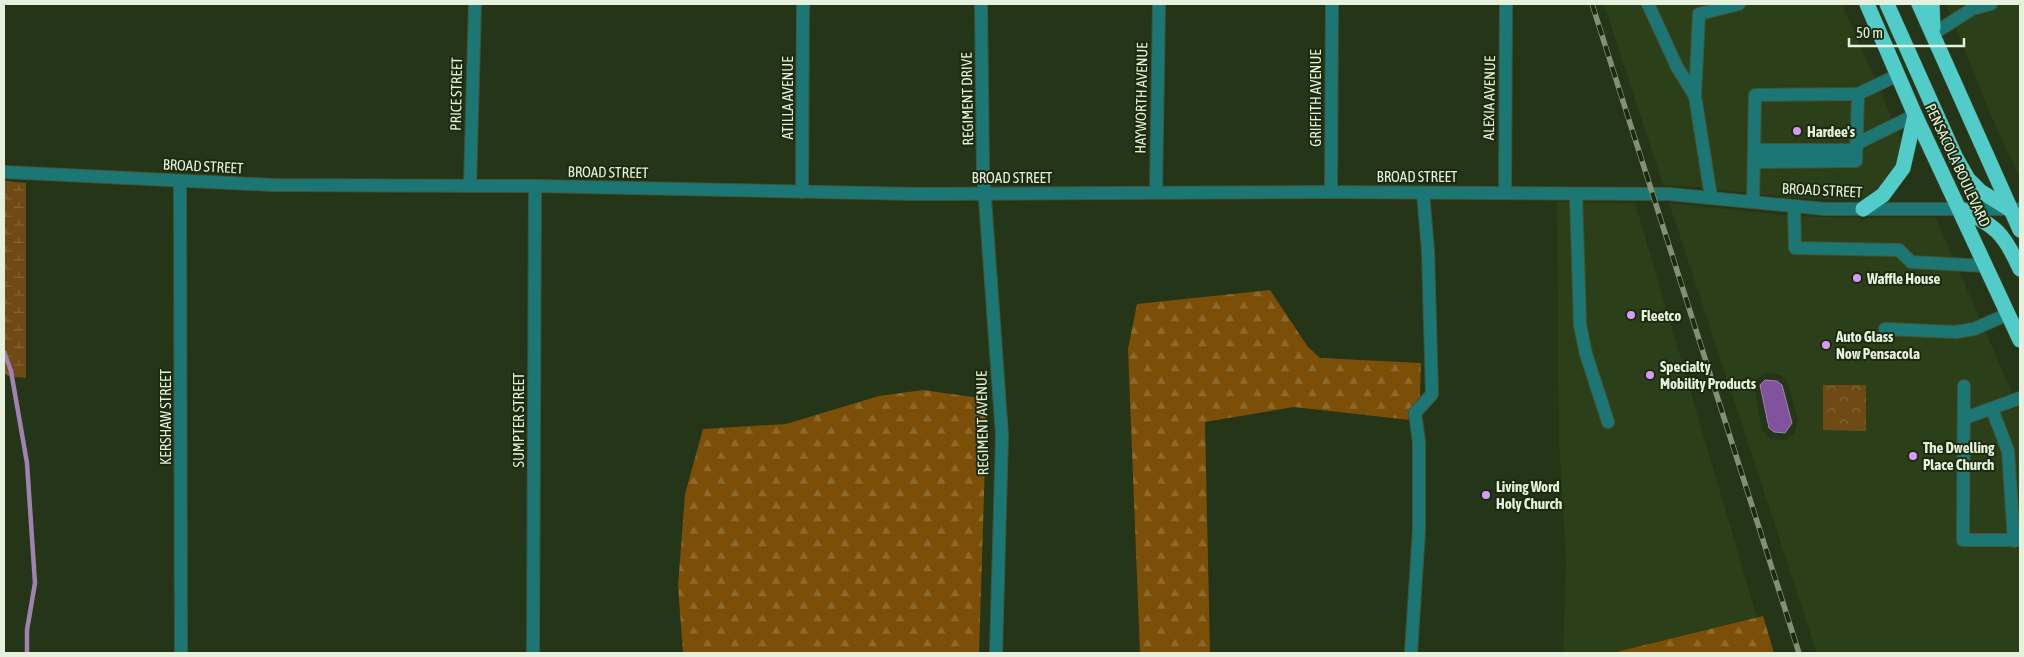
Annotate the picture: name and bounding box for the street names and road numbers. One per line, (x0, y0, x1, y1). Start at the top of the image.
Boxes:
street label: HAYWORTH AVENUE (1132, 42, 1150, 154)
street label: GRIFFITH AVENUE (1307, 49, 1324, 147)
street label: REGIMENT DRIVE (958, 52, 976, 146)
street label: ALEXIA AVENUE (1480, 55, 1498, 140)
street label: ATILLA AVENUE (779, 56, 796, 140)
street label: PRICE STREET (447, 57, 465, 131)
street label: PENSACOLA BOULEVARD (1922, 101, 1994, 229)
street label: BROAD STREET (162, 155, 244, 177)
street label: BROAD STREET (567, 163, 649, 181)
street label: BROAD STREET (1377, 168, 1458, 185)
street label: BROAD STREET (972, 169, 1053, 186)
street label: BROAD STREET (1781, 179, 1863, 201)
street label: KERSHAW STREET (157, 369, 174, 465)
street label: REGIMENT AVENUE (973, 370, 991, 475)
street label: SUMPTER STREET (510, 372, 527, 467)

